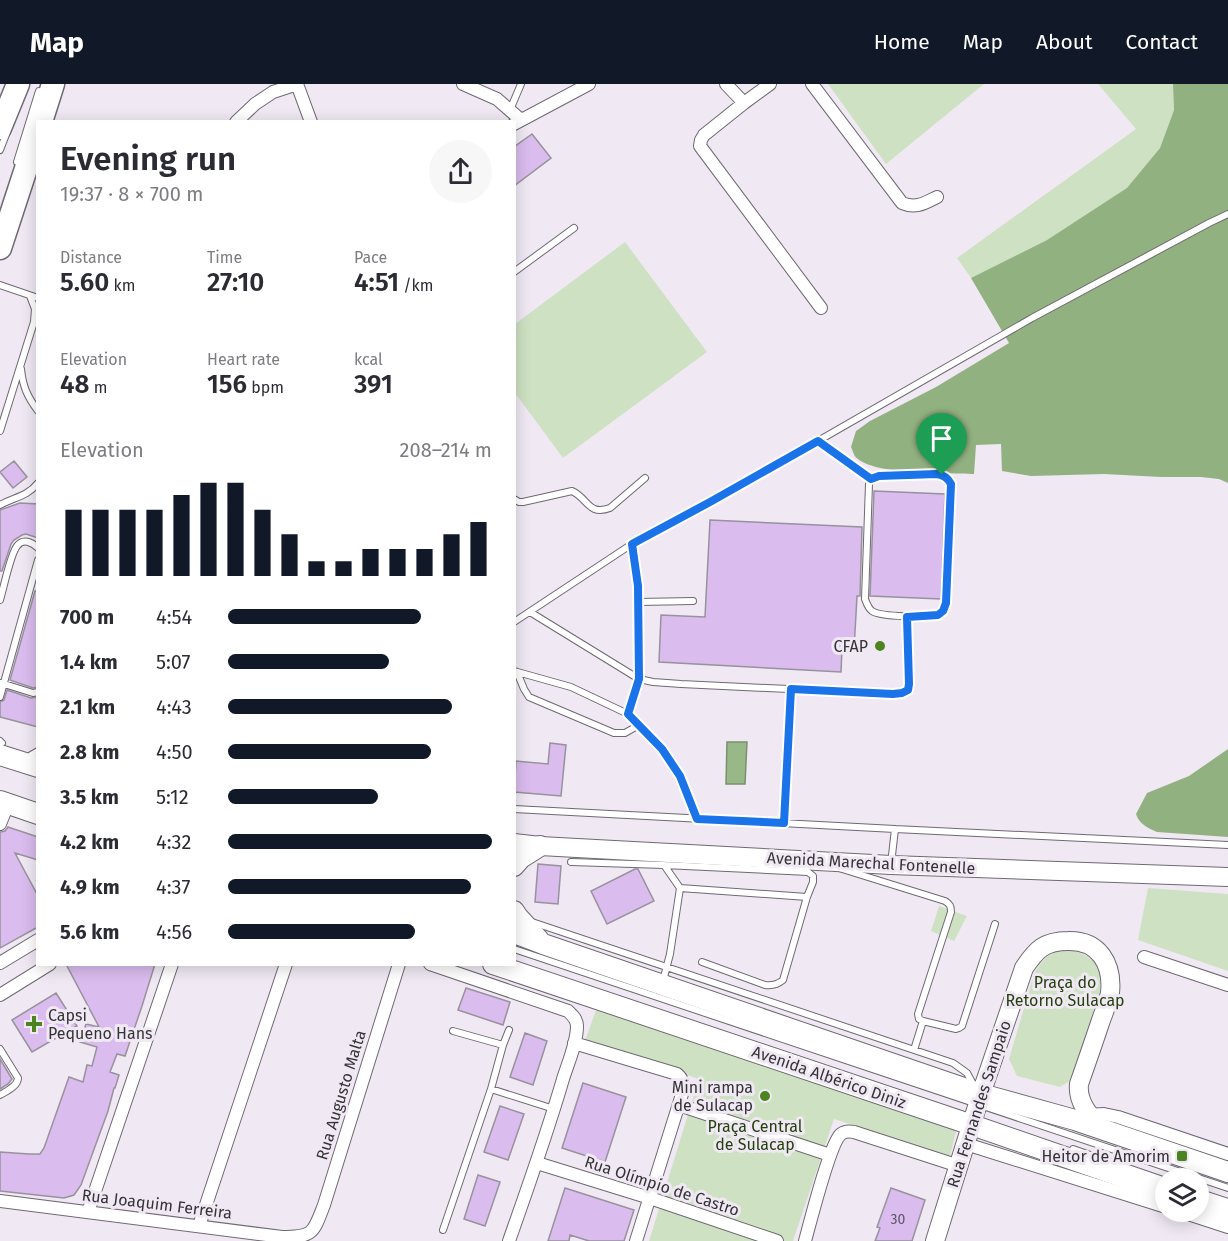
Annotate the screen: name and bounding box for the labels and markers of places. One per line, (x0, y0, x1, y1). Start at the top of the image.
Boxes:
pin (916, 413, 967, 475)
place label: CFAP (834, 637, 868, 656)
marker: CFAP (873, 639, 887, 653)
place label: Capsi Pequeno Hans (48, 1006, 153, 1043)
marker: Capsi Pequeno Hans (25, 1015, 43, 1033)
place label: Mini rampa de Sulacap (672, 1078, 753, 1115)
marker: Mini rampa de Sulacap (758, 1089, 772, 1103)
place label: Heitor de Amorim (1041, 1147, 1170, 1166)
marker: Heitor de Amorim (1175, 1149, 1189, 1163)

